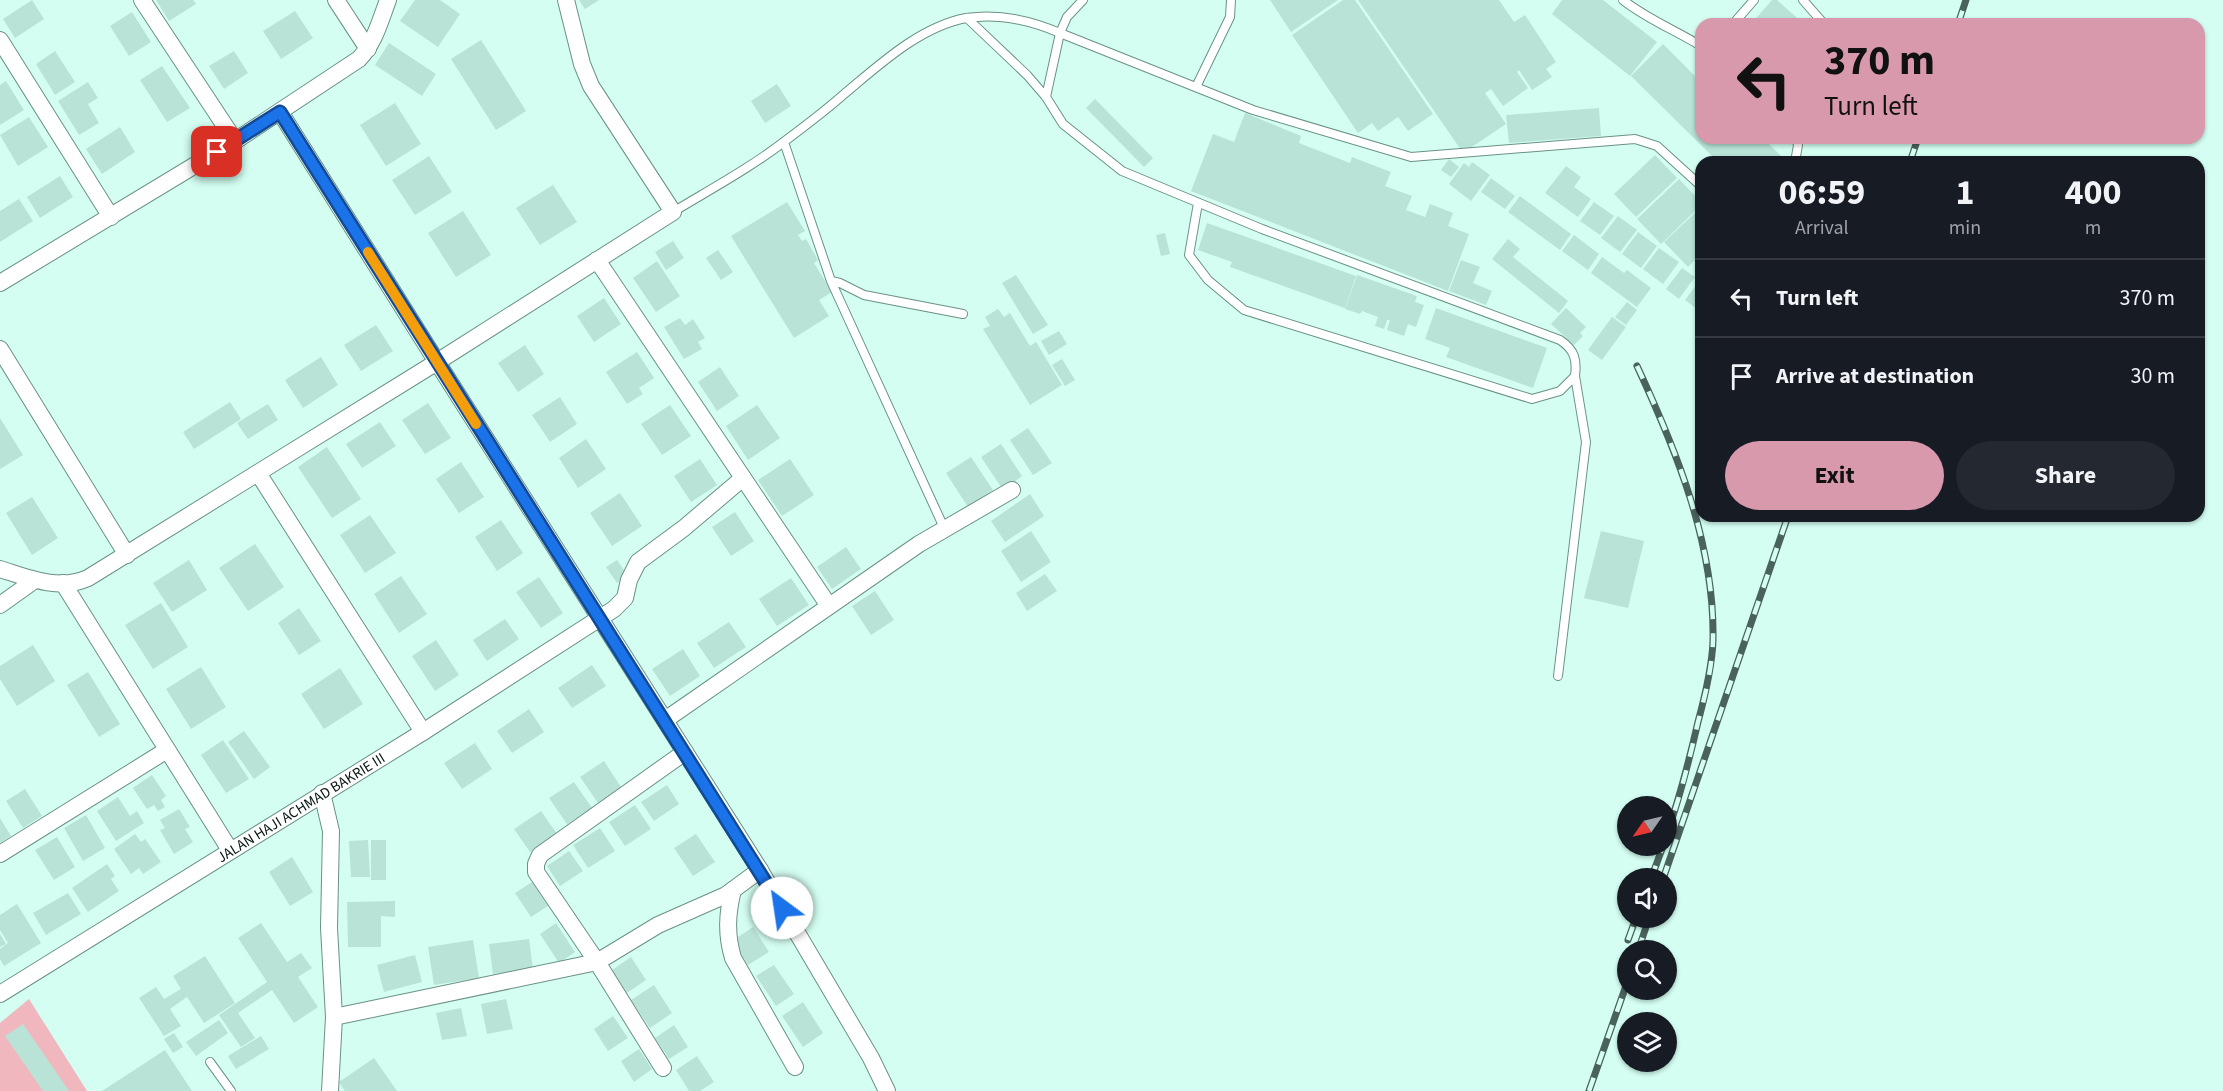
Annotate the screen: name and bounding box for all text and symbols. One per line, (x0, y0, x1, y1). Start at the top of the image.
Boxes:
text: 370 m (1824, 31, 1935, 91)
icon: left (1725, 42, 1803, 120)
text: Turn left (1824, 87, 1918, 126)
pin (191, 126, 242, 177)
icon: arrive (200, 135, 233, 168)
text: 06:59 (1778, 167, 1865, 218)
text: 1 (1955, 167, 1974, 218)
text: 400 (2065, 167, 2122, 218)
text: Arrival (1795, 214, 1849, 242)
text: min (1949, 214, 1981, 242)
text: m (2085, 214, 2101, 242)
icon: left (1725, 282, 1758, 315)
text: Turn left (1776, 282, 1858, 314)
text: 370 m (2120, 282, 2175, 314)
icon: arrive (1725, 360, 1758, 393)
text: Arrive at destination (1776, 360, 1974, 392)
text: 30 m (2130, 360, 2175, 392)
button: Exit (1725, 441, 1944, 510)
button: Share (1956, 441, 2175, 510)
street label: JALAN HAJI ACHMAD BAKRIE III (213, 748, 389, 868)
north arrow (1617, 796, 1677, 856)
map controls (1617, 796, 1677, 1072)
button: sound (1617, 868, 1677, 928)
position arrow (750, 876, 814, 940)
button: search (1617, 940, 1677, 1000)
button: layers (1617, 1012, 1677, 1072)

